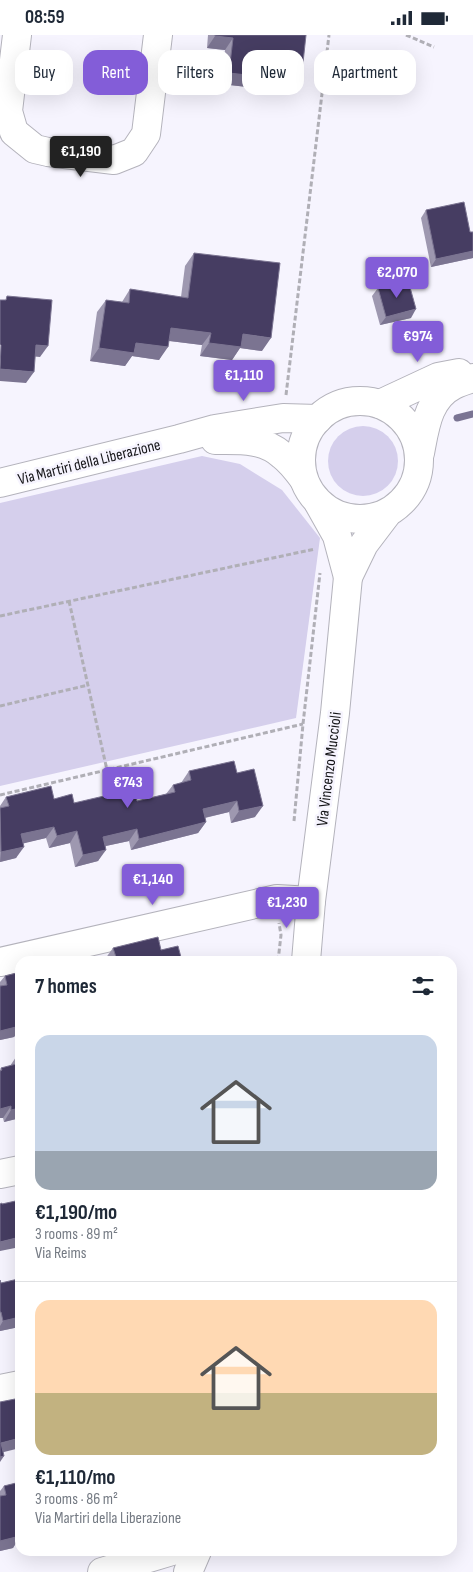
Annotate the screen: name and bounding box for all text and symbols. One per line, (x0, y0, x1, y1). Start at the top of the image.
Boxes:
text: 08:59 (25, 6, 65, 29)
chip: Buy (15, 50, 73, 95)
chip: Rent (83, 50, 148, 95)
chip: Filters (158, 50, 232, 95)
chip: New (242, 50, 304, 95)
chip: Apartment (314, 50, 416, 95)
pin: €1,190 (40, 135, 122, 178)
text: €1,190 (61, 142, 101, 161)
pin: €2,070 (356, 257, 438, 299)
text: €2,070 (376, 263, 418, 282)
pin: €974 (388, 321, 448, 363)
text: €974 (403, 327, 433, 346)
pin: €1,110 (203, 359, 285, 402)
text: €1,110 (225, 366, 263, 385)
street label: Via Martiri della Liberazione (16, 436, 163, 489)
street label: Via Vincenzo Muccioli (313, 711, 346, 827)
pin: €743 (98, 767, 158, 809)
text: €743 (113, 773, 143, 792)
pin: €1,140 (112, 863, 194, 906)
text: €1,140 (133, 870, 173, 889)
pin: €1,230 (246, 887, 328, 929)
text: €1,230 (267, 893, 307, 912)
icon: filters (409, 972, 437, 1000)
text: 7 homes (35, 974, 97, 999)
icon: home (191, 1067, 281, 1157)
text: €1,190/mo (35, 1200, 117, 1225)
text: 3 rooms · 89 m² (35, 1225, 118, 1244)
text: Via Reims (35, 1244, 87, 1263)
icon: home (191, 1333, 281, 1423)
text: €1,110/mo (35, 1465, 116, 1490)
text: 3 rooms · 86 m² (35, 1490, 118, 1509)
text: Via Martiri della Liberazione (35, 1509, 181, 1528)

